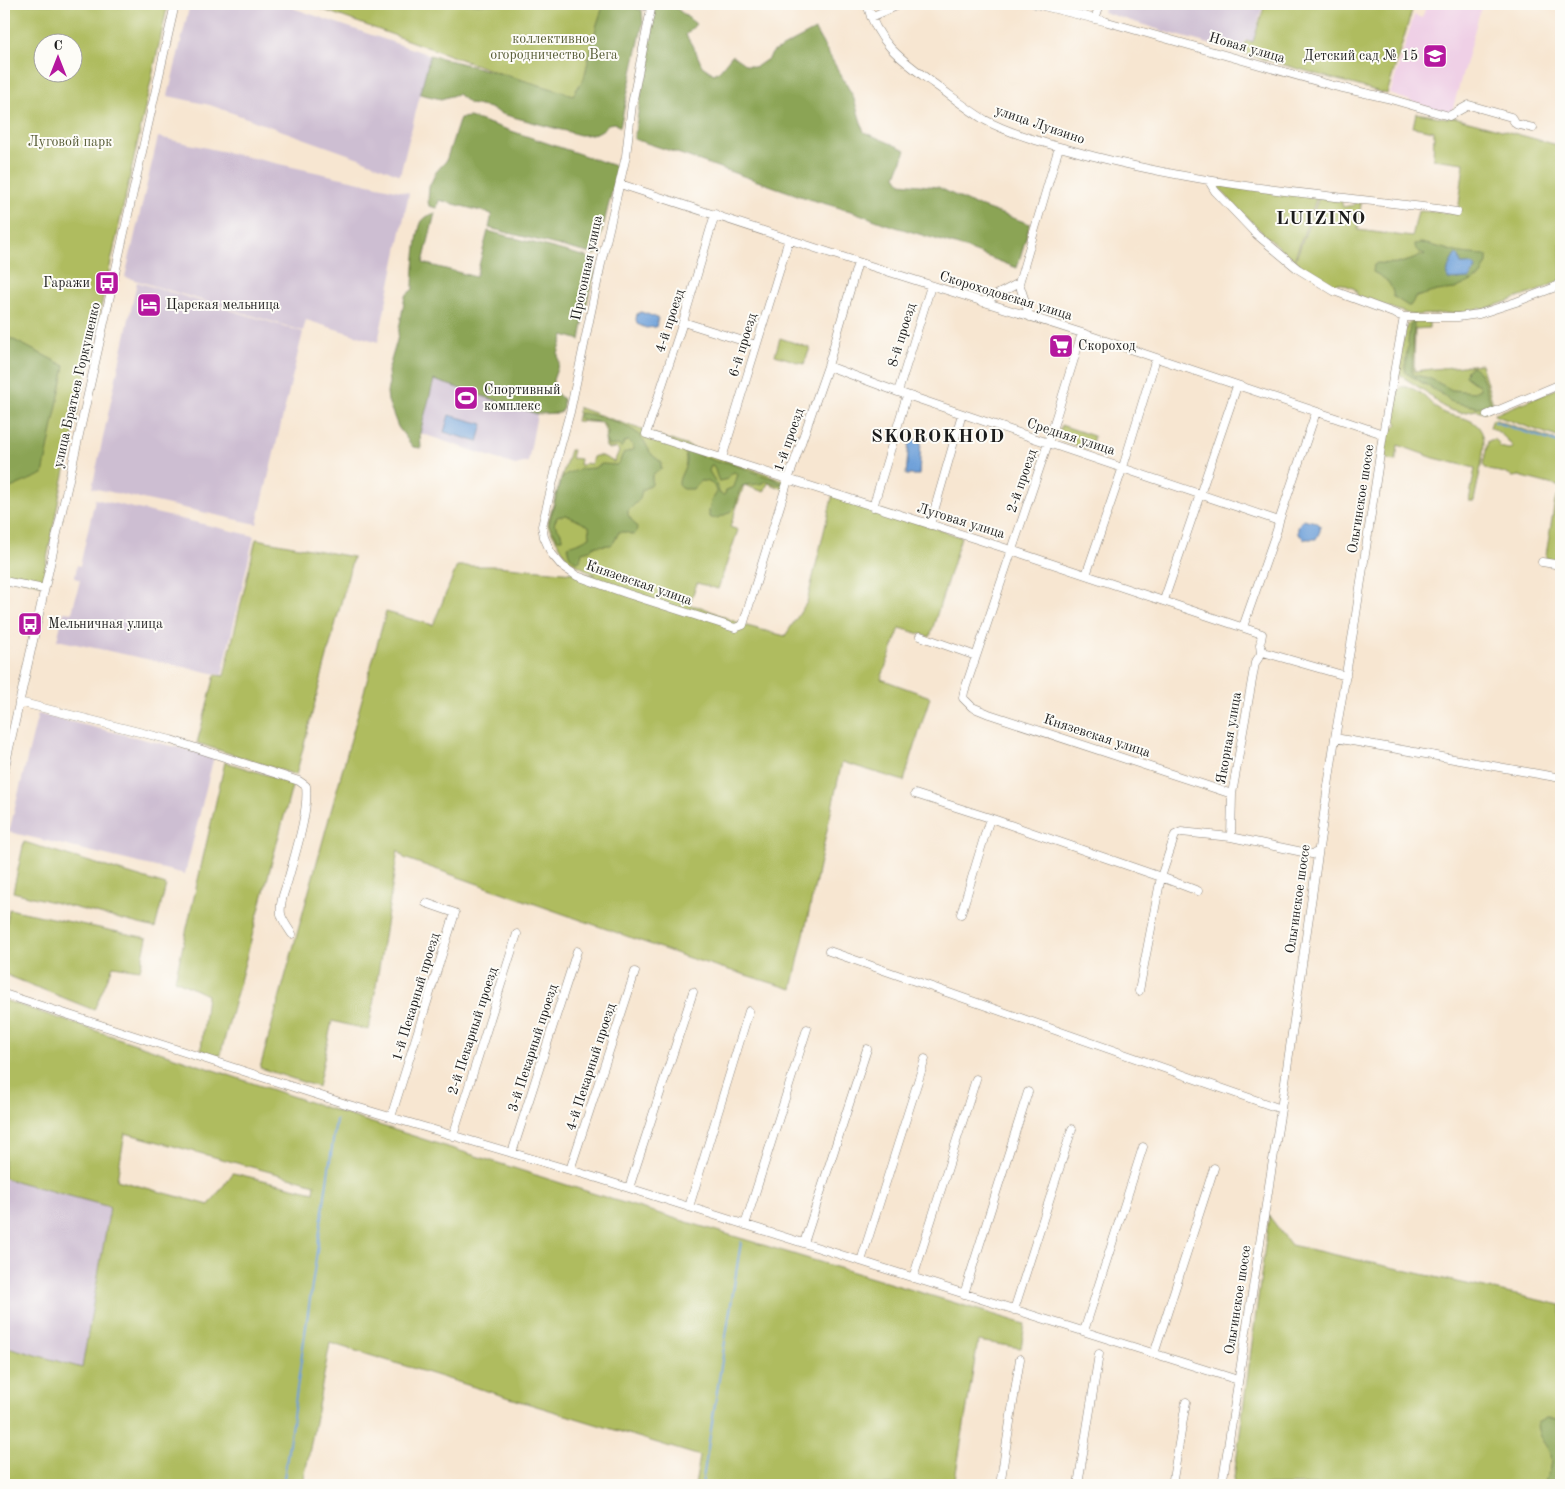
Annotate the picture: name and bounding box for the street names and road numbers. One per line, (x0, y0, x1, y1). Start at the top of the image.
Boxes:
street label: Новая улица (1207, 30, 1287, 66)
street label: улица Луизино (993, 103, 1087, 147)
street label: Прогонная улица (569, 214, 605, 322)
street label: Скороходовская улица (938, 269, 1074, 323)
street label: 4-й проезд (653, 287, 687, 355)
street label: улица Братьев Горкушенко (51, 301, 103, 469)
street label: 8-й проезд (886, 301, 918, 369)
street label: 6-й проезд (727, 311, 759, 379)
street label: 1-й проезд (772, 406, 806, 473)
street label: Средняя улица (1025, 416, 1117, 458)
street label: Ольгинское шоссе (1345, 444, 1377, 554)
street label: 2-й проезд (1005, 447, 1039, 514)
street label: Луговая улица (915, 501, 1007, 541)
street label: Князевская улица (584, 558, 694, 608)
street label: Якорная улица (1214, 691, 1244, 785)
street label: Князевская улица (1042, 712, 1152, 760)
street label: Ольгинское шоссе (1283, 843, 1313, 955)
street label: 1-й Пекарный проезд (390, 931, 442, 1063)
street label: 2-й Пекарный проезд (446, 965, 500, 1096)
street label: 3-й Пекарный проезд (506, 982, 560, 1113)
street label: 4-й Пекарный проезд (564, 1001, 618, 1132)
street label: Ольгинское шоссе (1222, 1245, 1254, 1355)

